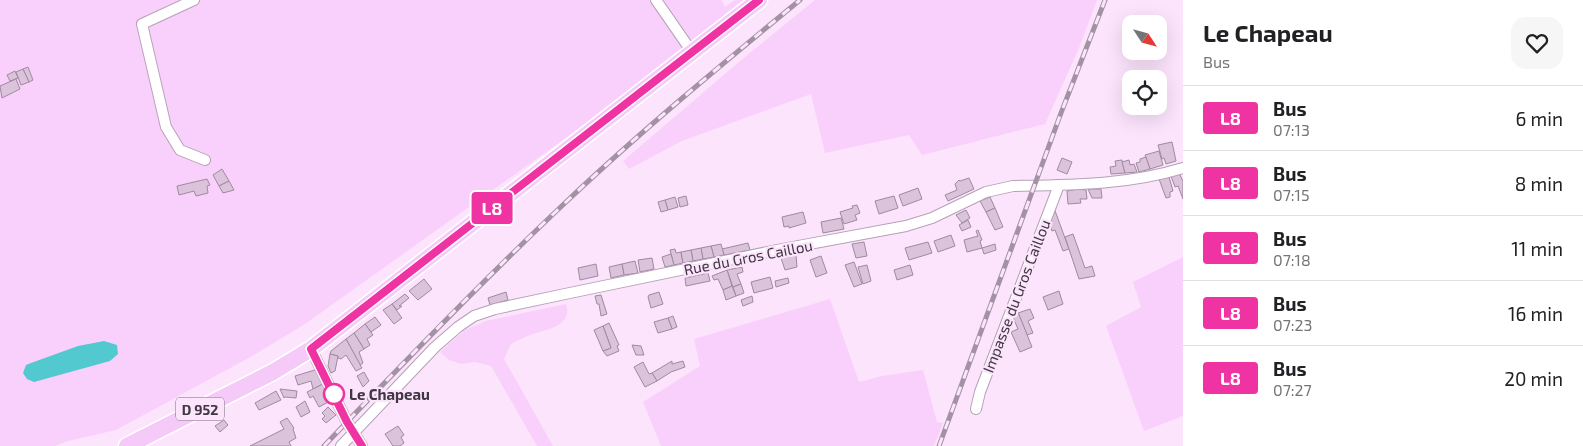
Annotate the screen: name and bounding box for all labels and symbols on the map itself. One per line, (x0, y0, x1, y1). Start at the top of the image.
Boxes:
north arrow (1122, 15, 1168, 60)
line badge: L8 (470, 192, 514, 224)
street label: Impasse du Gros Caillou (979, 217, 1053, 375)
street label: Rue du Gros Caillou (682, 236, 814, 278)
marker: Le Chapeau (323, 383, 345, 405)
place label: Le Chapeau (349, 385, 430, 403)
road number: D 952 (176, 398, 224, 420)

